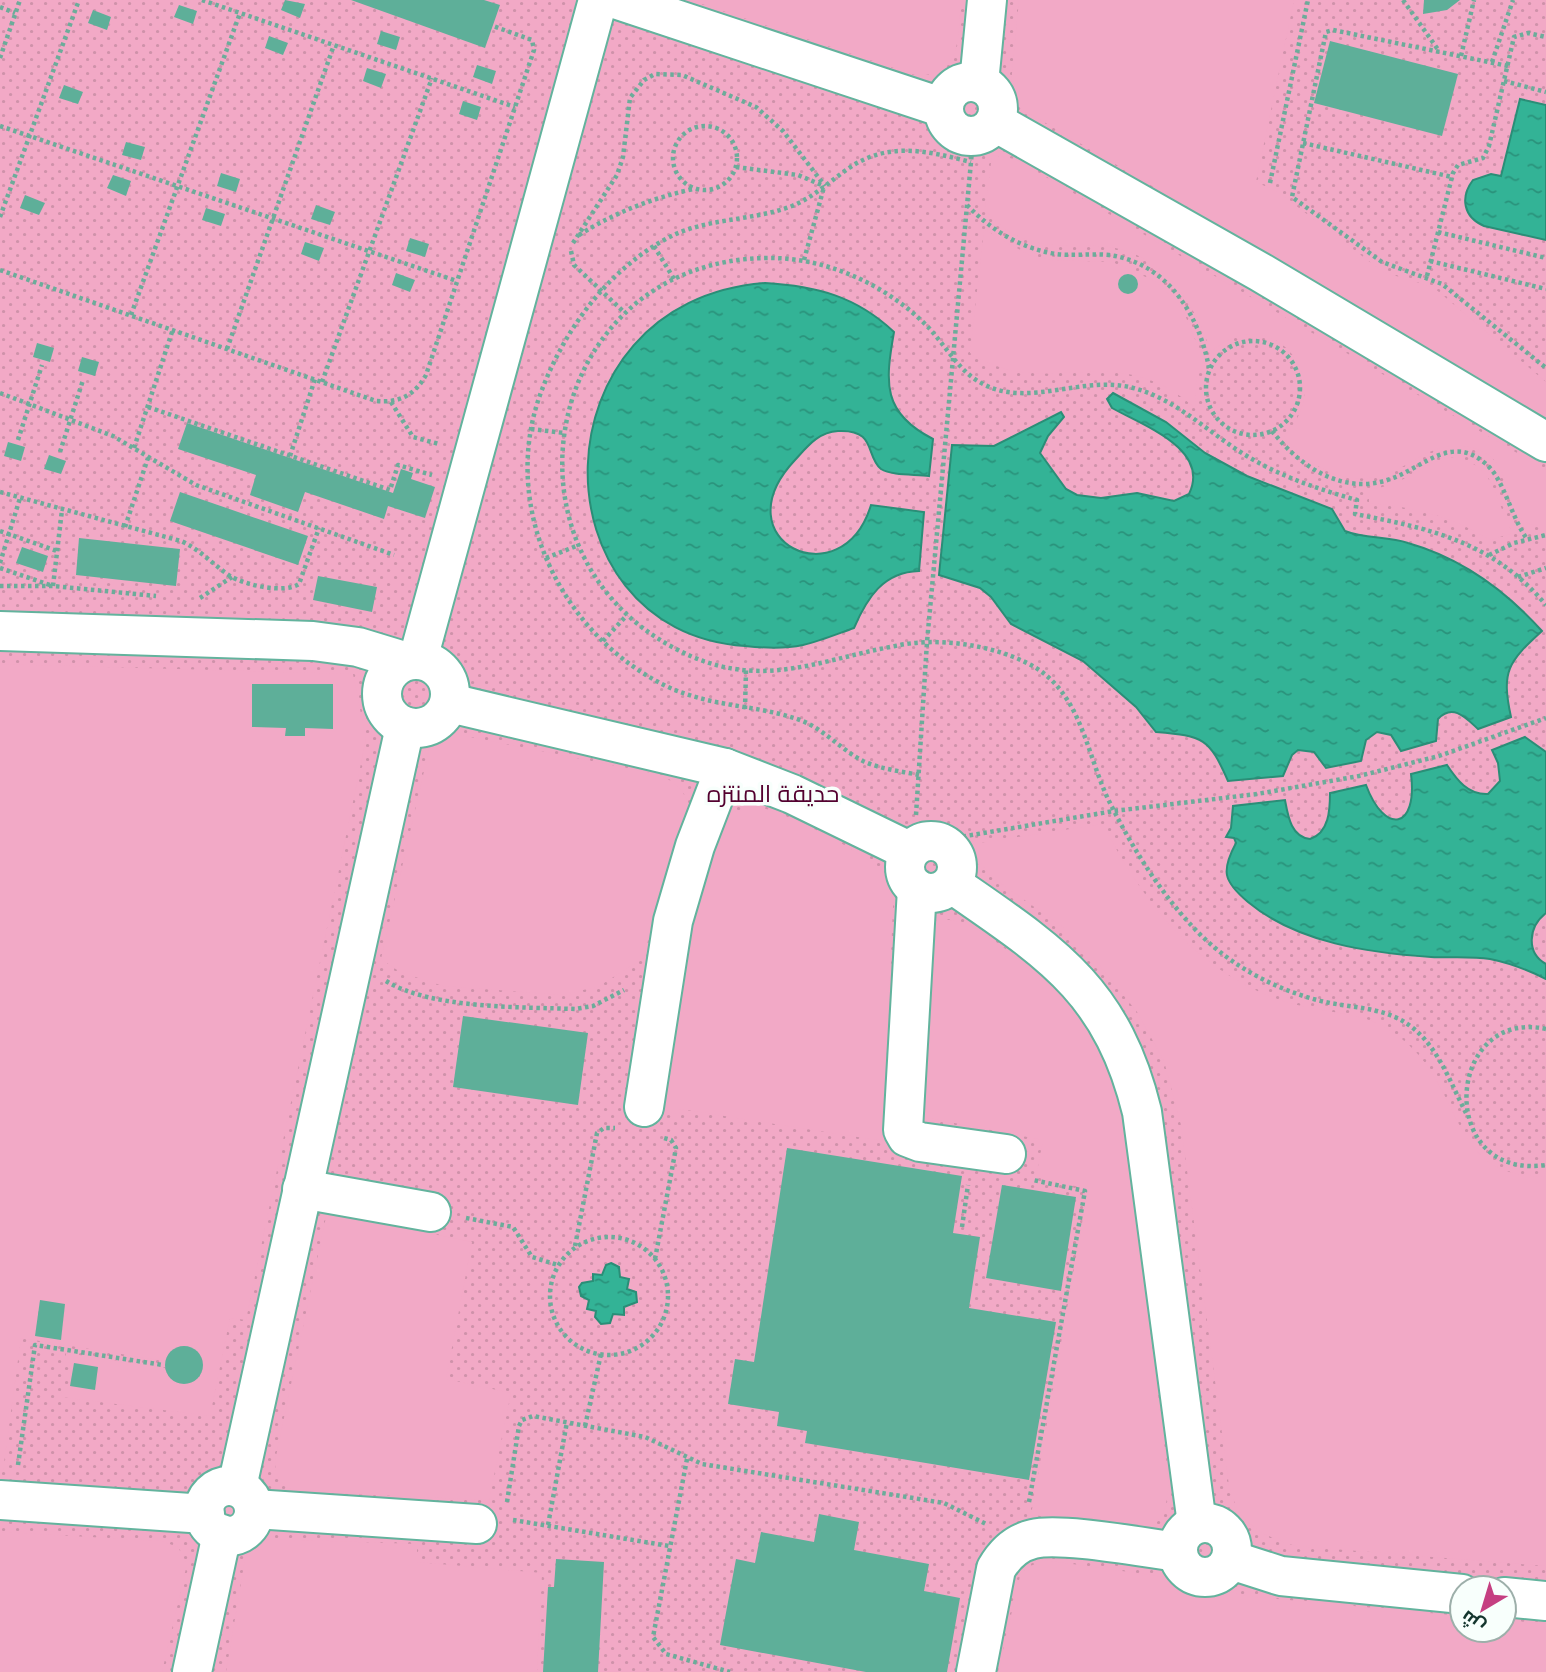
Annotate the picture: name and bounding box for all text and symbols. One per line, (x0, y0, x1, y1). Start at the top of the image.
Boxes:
park label: حديقة المنتزه (707, 778, 839, 809)
north arrow (1448, 1574, 1518, 1644)
text: ش (1456, 1605, 1490, 1639)

